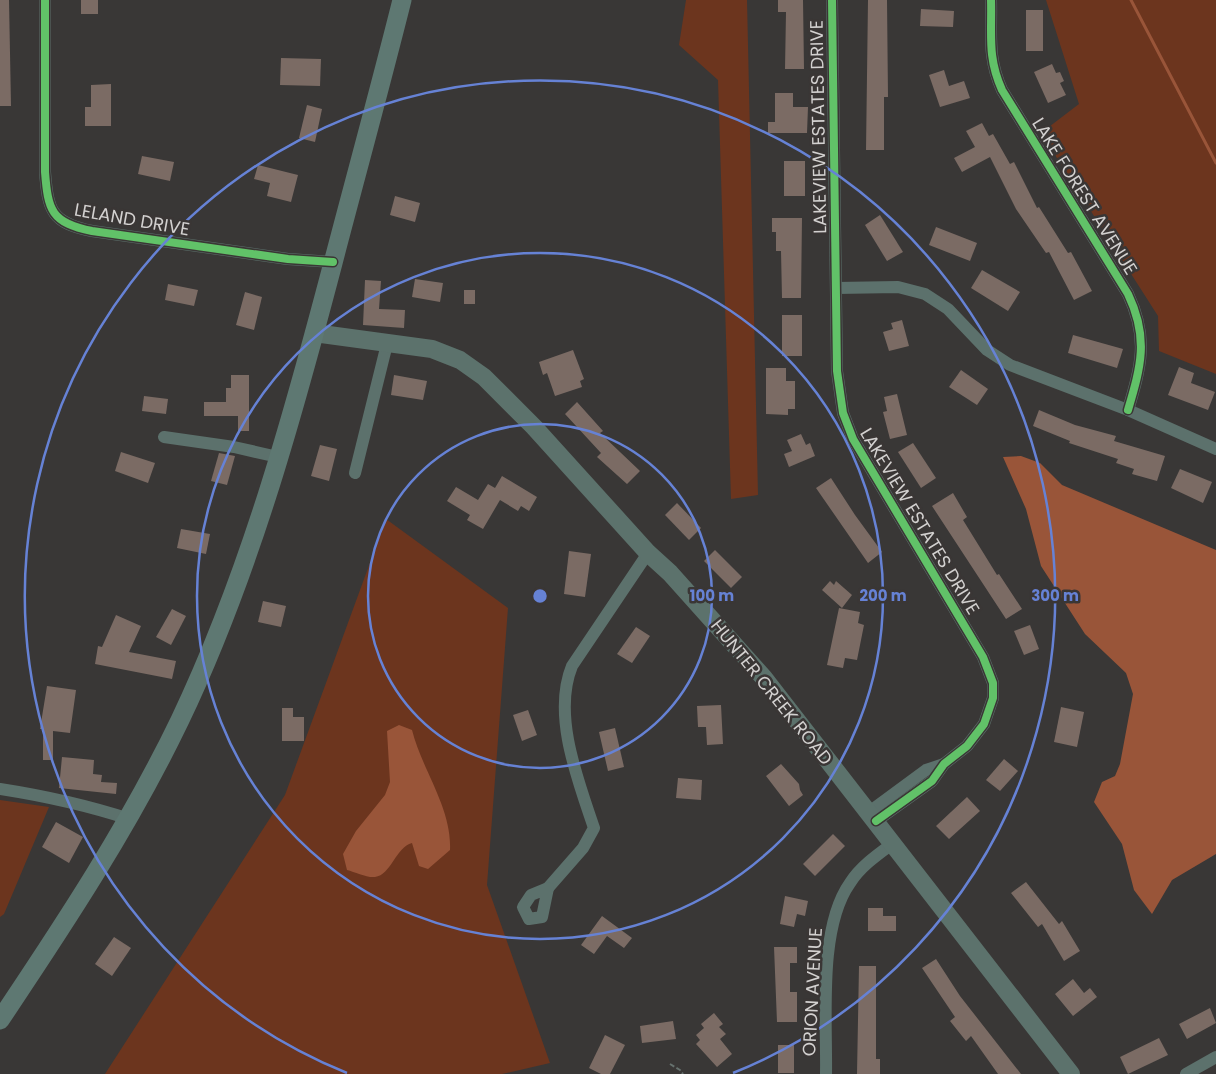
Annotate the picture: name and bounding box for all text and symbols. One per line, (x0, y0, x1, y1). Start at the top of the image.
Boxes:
street label: LAKEVIEW ESTATES DRIVE (804, 20, 832, 234)
street label: LAKE FOREST AVENUE (1026, 113, 1144, 279)
street label: LELAND DRIVE (72, 197, 192, 241)
street label: LAKEVIEW ESTATES DRIVE (854, 423, 986, 619)
text: 100 m (690, 585, 734, 606)
text: 200 m (859, 585, 907, 606)
text: 300 m (1031, 585, 1079, 606)
centre of rings (531, 587, 549, 605)
street label: HUNTER CREEK ROAD (705, 614, 839, 770)
street label: ORION AVENUE (796, 927, 828, 1057)

